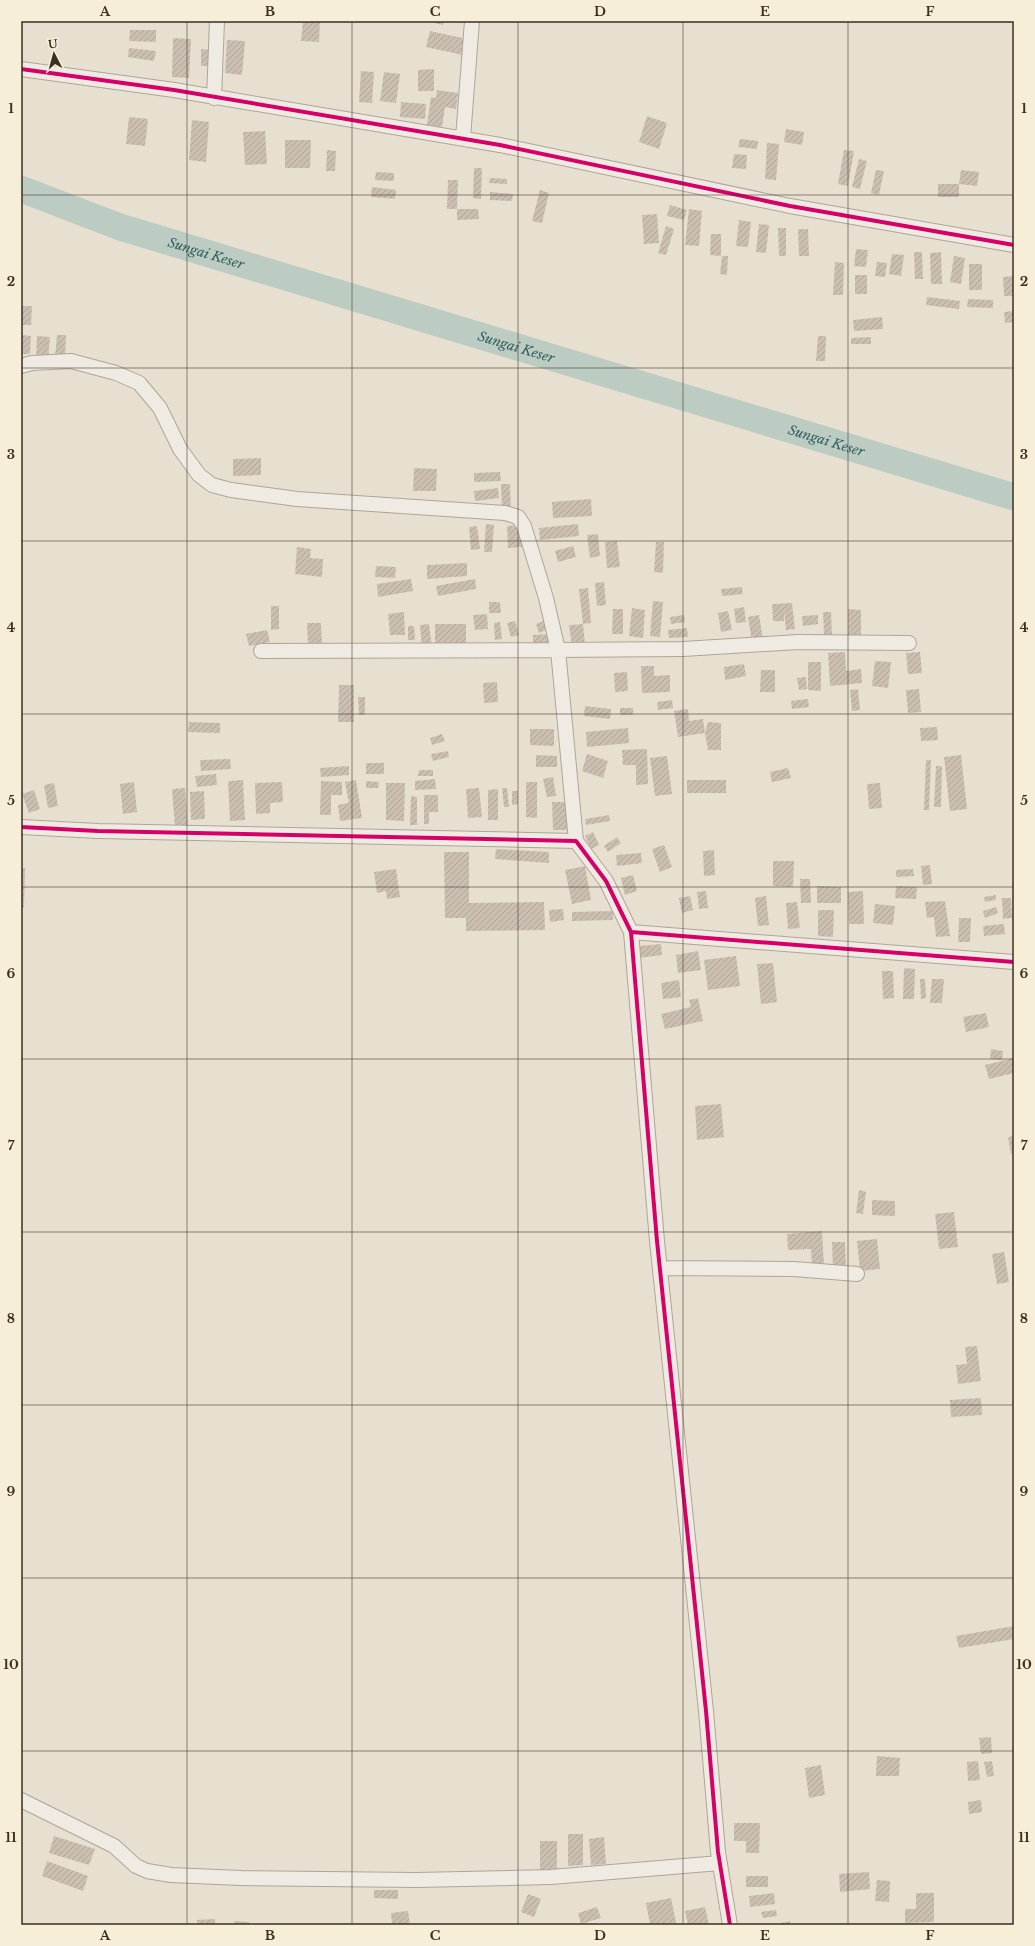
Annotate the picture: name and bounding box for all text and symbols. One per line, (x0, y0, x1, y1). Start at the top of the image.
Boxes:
text: A (99, 3, 111, 20)
text: B (265, 3, 275, 20)
text: C (430, 3, 441, 20)
text: D (594, 3, 606, 20)
text: E (760, 3, 770, 20)
text: F (926, 3, 935, 20)
north arrow (34, 34, 74, 74)
text: U (47, 37, 59, 52)
text: 1 (8, 100, 14, 117)
text: 1 (1021, 100, 1027, 117)
water label: Sungai Keser (166, 234, 247, 273)
text: 2 (7, 273, 15, 290)
text: 2 (1020, 273, 1028, 290)
water label: Sungai Keser (476, 328, 557, 367)
water label: Sungai Keser (786, 421, 868, 461)
text: 3 (7, 446, 15, 463)
text: 3 (1020, 446, 1028, 463)
text: 4 (7, 619, 16, 636)
text: 4 (1020, 619, 1029, 636)
text: 5 (7, 792, 15, 809)
text: 5 (1020, 792, 1028, 809)
text: 6 (7, 965, 16, 982)
text: 6 (1020, 965, 1029, 982)
text: 7 (8, 1137, 15, 1154)
text: 7 (1021, 1137, 1028, 1154)
text: 8 (7, 1310, 15, 1327)
text: 8 (1020, 1310, 1028, 1327)
text: 9 (7, 1483, 16, 1500)
text: 9 (1020, 1483, 1029, 1500)
text: 10 (3, 1656, 19, 1673)
text: 10 (1016, 1656, 1032, 1673)
text: 11 (5, 1829, 17, 1846)
text: 11 (1018, 1829, 1030, 1846)
text: A (99, 1927, 111, 1944)
text: B (265, 1927, 275, 1944)
text: C (430, 1927, 441, 1944)
text: D (594, 1927, 606, 1944)
text: E (760, 1927, 770, 1944)
text: F (926, 1927, 935, 1944)

